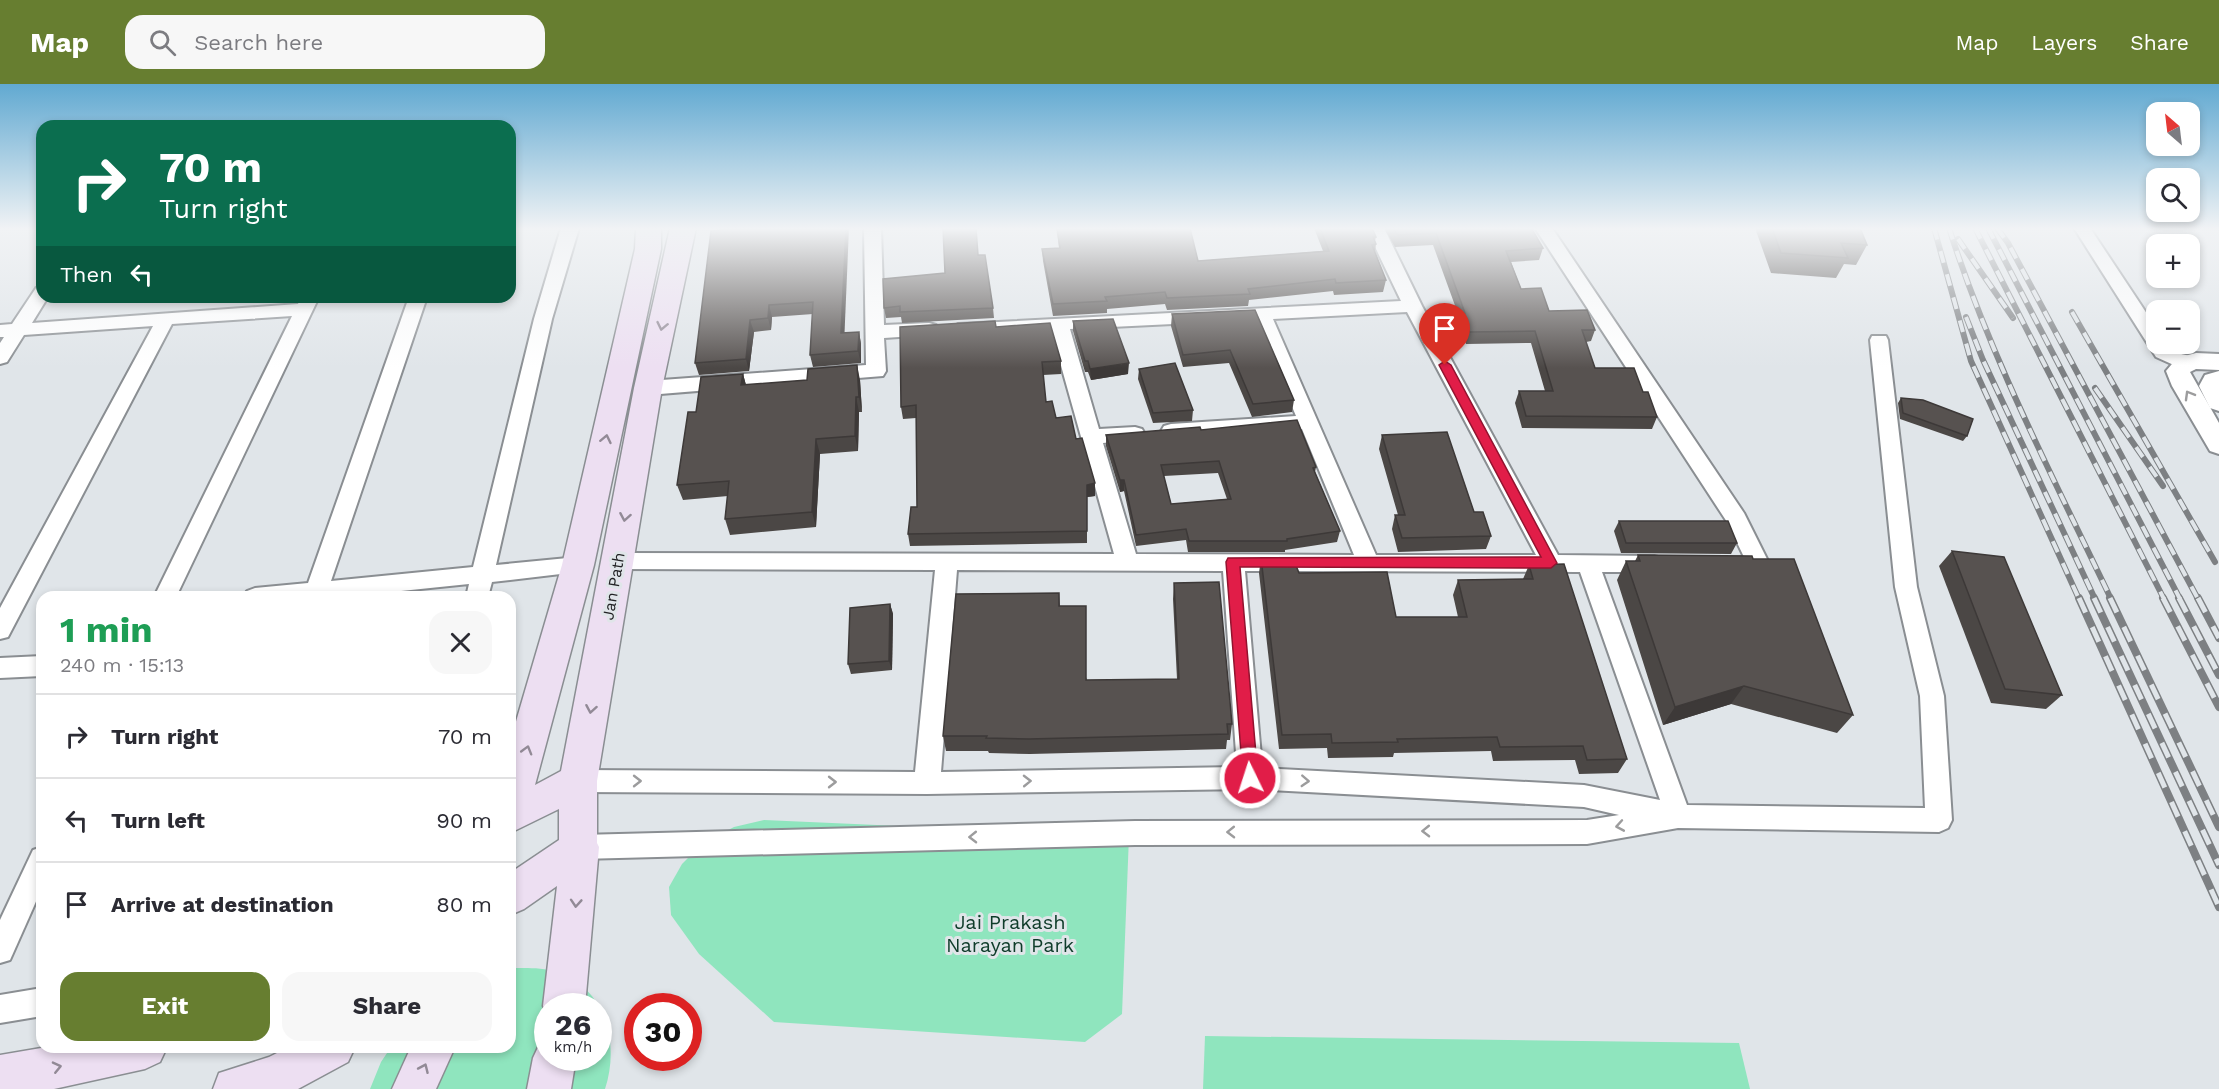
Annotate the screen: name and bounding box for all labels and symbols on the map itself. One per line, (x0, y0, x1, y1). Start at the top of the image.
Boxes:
north arrow (2146, 102, 2200, 156)
pin (1419, 303, 1470, 365)
one-way arrow (656, 321, 669, 331)
one-way arrow (2184, 391, 2196, 401)
one-way arrow (599, 434, 612, 444)
one-way arrow (619, 512, 632, 522)
street label: Jan Path (598, 551, 629, 621)
one-way arrow (585, 704, 598, 714)
one-way arrow (520, 745, 532, 756)
position arrow (1218, 746, 1282, 810)
one-way arrow (1301, 774, 1310, 787)
one-way arrow (632, 775, 641, 787)
one-way arrow (1022, 775, 1031, 787)
one-way arrow (827, 776, 836, 788)
one-way arrow (1616, 819, 1626, 832)
one-way arrow (1421, 824, 1430, 837)
one-way arrow (1226, 826, 1235, 839)
one-way arrow (968, 831, 977, 844)
one-way arrow (570, 899, 583, 908)
park label: Jai Prakash Narayan Park (946, 910, 1074, 957)
speed limit sign: 30 (624, 993, 702, 1071)
one-way arrow (52, 1061, 62, 1074)
one-way arrow (416, 1063, 428, 1074)

